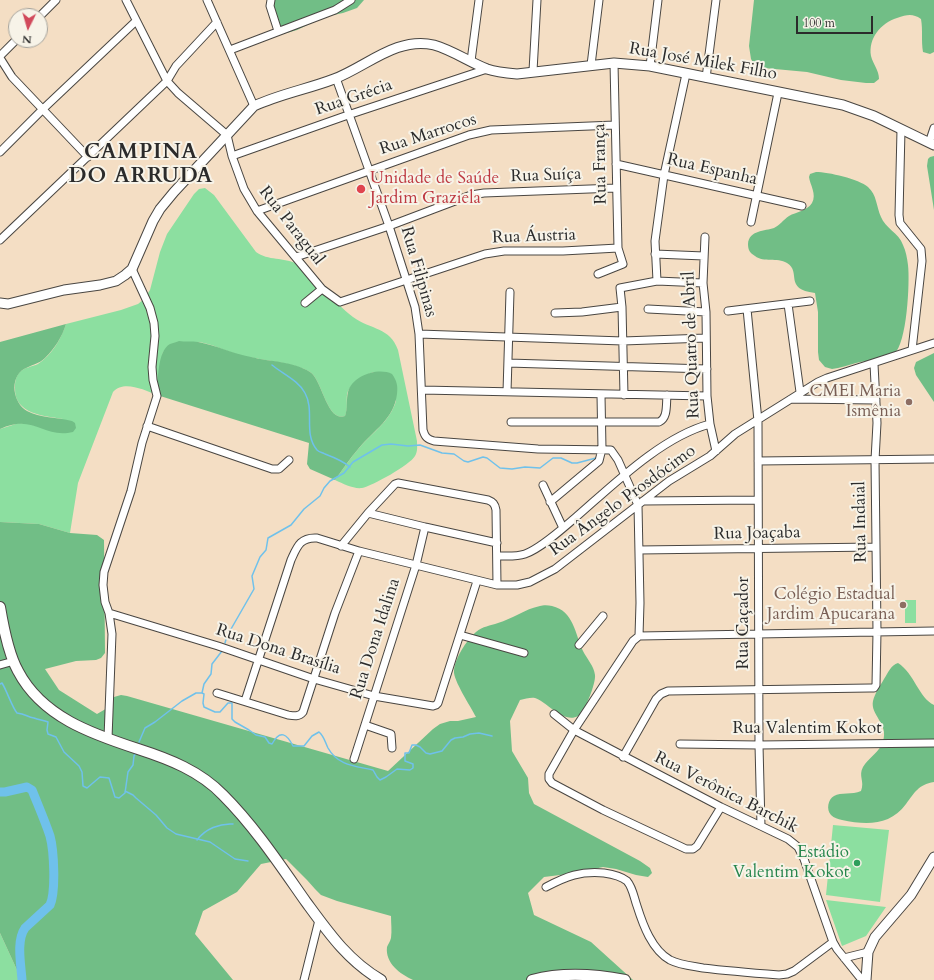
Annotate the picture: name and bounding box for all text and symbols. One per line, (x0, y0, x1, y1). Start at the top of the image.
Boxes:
north arrow (8, 8, 48, 48)
scale bar (798, 8, 875, 34)
text: 100 m (803, 15, 835, 31)
text: N (22, 32, 32, 47)
street label: Rua José Milek Filho (627, 39, 779, 85)
street label: Rua Grécia (313, 75, 395, 121)
street label: Rua Marrocos (377, 110, 479, 160)
street label: Rua França (590, 123, 612, 205)
district label: CAMPINA DO ARRUDA (69, 140, 213, 190)
street label: Rua Espanha (665, 150, 759, 190)
street label: Rua Suíça (510, 165, 582, 187)
place label: Unidade de Saúde Jardim Graziela (370, 169, 499, 209)
street label: Rua Paragual (254, 182, 328, 270)
marker: Unidade de Saúde Jardim Graziela (355, 183, 367, 195)
street label: Rua Filipinas (395, 224, 441, 320)
street label: Rua Áustria (492, 225, 576, 249)
street label: Rua Quatro de Abril (679, 271, 705, 419)
place label: CMEI Maria Ismênia (809, 382, 901, 422)
marker: CMEI Maria Ismênia (904, 397, 914, 407)
street label: Rua Ângelo Prosdócimo (546, 441, 700, 561)
street label: Rua Indaial (850, 481, 872, 563)
street label: Rua Joaçaba (713, 523, 801, 545)
street label: Rua Dona Idalina (347, 576, 405, 702)
street label: Rua Caçador (734, 577, 754, 669)
place label: Colégio Estadual Jardim Apucarana (767, 585, 895, 625)
marker: Colégio Estadual Jardim Apucarana (898, 600, 908, 610)
street label: Rua Dona Brasília (213, 620, 343, 680)
street label: Rua Valentim Kokot (732, 719, 882, 739)
street label: Rua Verônica Barchik (651, 748, 801, 838)
place label: Estádio Valentim Kokot (733, 843, 849, 883)
marker: Estádio Valentim Kokot (852, 858, 862, 868)

